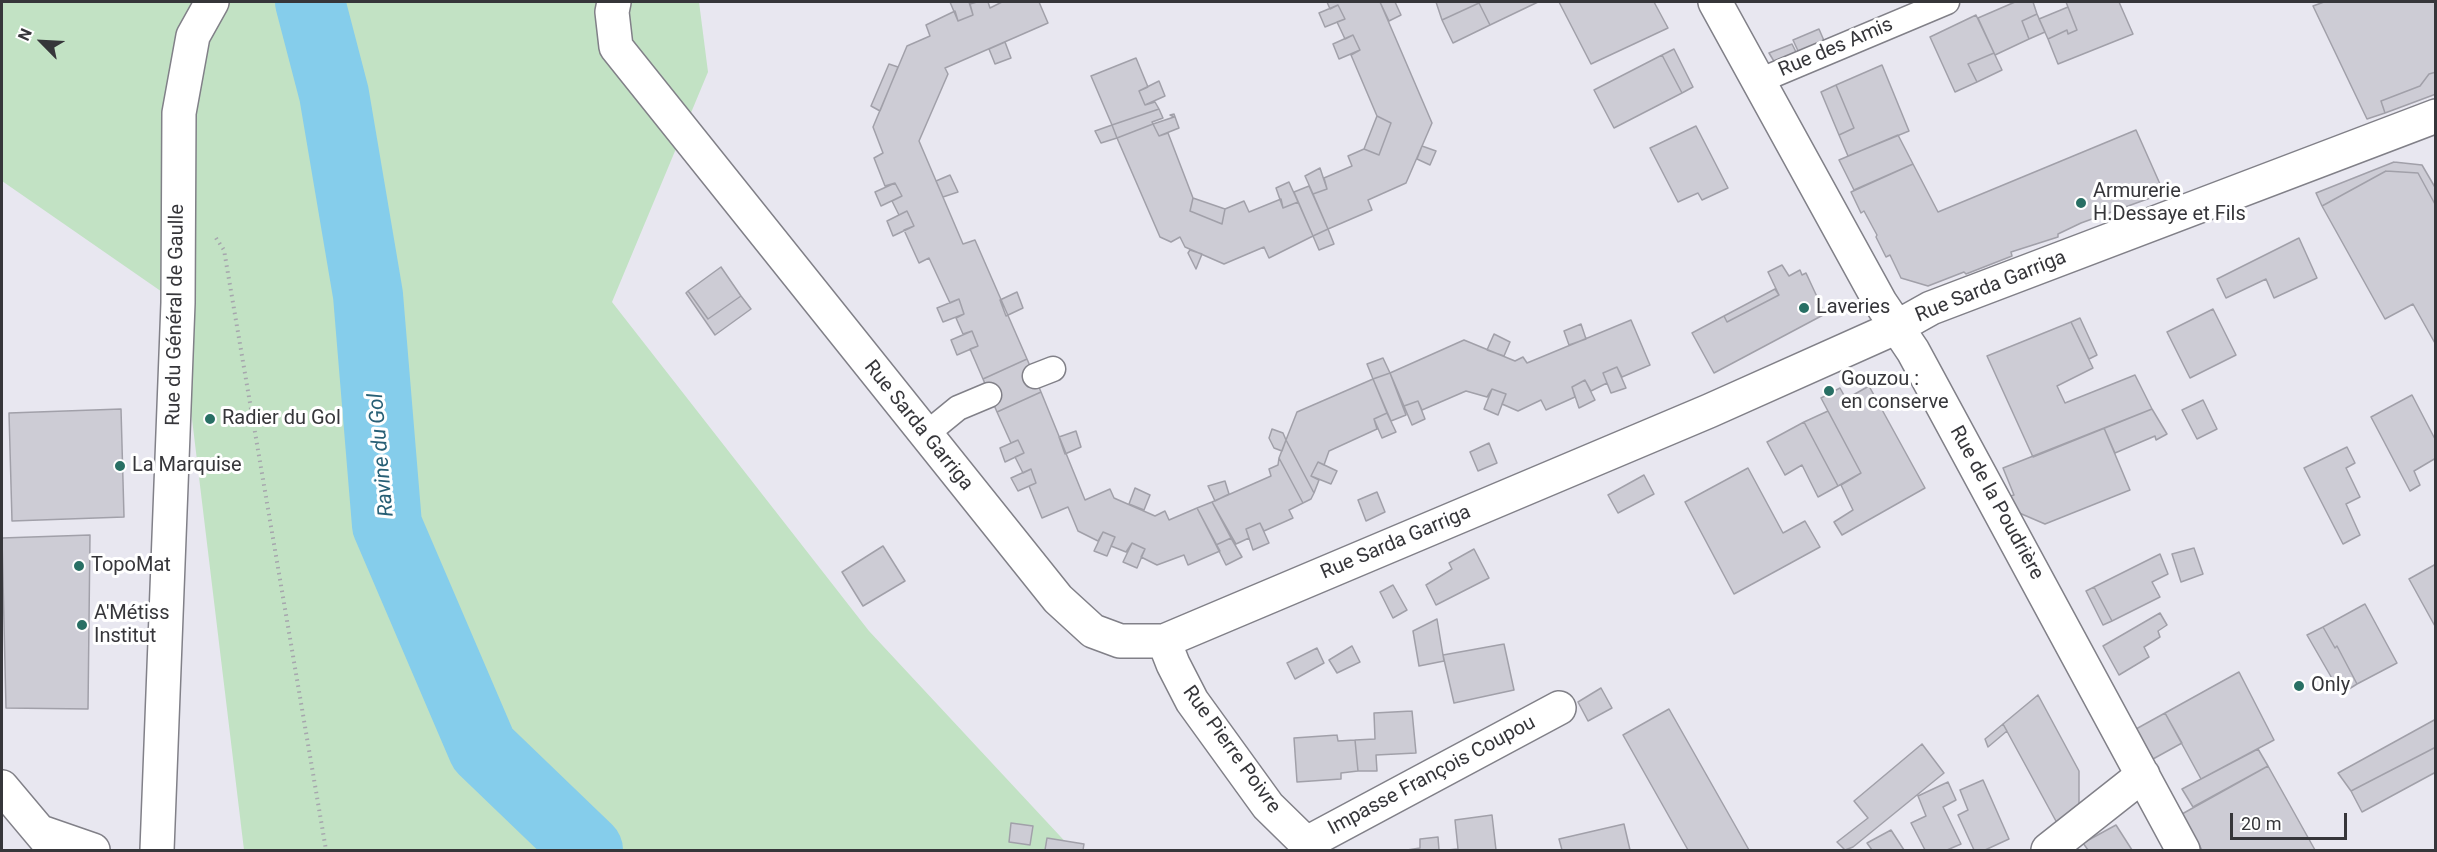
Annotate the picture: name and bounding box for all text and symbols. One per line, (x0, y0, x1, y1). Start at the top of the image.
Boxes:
north arrow (12, 12, 72, 72)
street label: Rue des Amis (1775, 13, 1897, 83)
text: N (14, 25, 36, 44)
place label: Armurerie H.Dessaye et Fils (2093, 180, 2246, 227)
marker: Armurerie H.Dessaye et Fils (2074, 196, 2088, 210)
street label: Rue du Général de Gaulle (162, 204, 190, 426)
street label: Rue Sarda Garriga (1912, 246, 2070, 328)
place label: Laveries (1816, 296, 1890, 320)
marker: Laveries (1797, 301, 1811, 315)
street label: Rue Sarda Garriga (858, 356, 978, 496)
place label: Gouzou : en conserve (1841, 368, 1949, 415)
marker: Gouzou : en conserve (1822, 384, 1836, 398)
water label: Ravine du Gol (364, 392, 400, 518)
place label: Radier du Gol (222, 407, 341, 431)
marker: Radier du Gol (203, 412, 217, 426)
street label: Rue de la Poudrière (1944, 422, 2048, 584)
place label: La Marquise (132, 454, 242, 478)
marker: La Marquise (113, 459, 127, 473)
street label: Rue Sarda Garriga (1317, 501, 1475, 585)
place label: TopoMat (91, 554, 171, 578)
marker: TopoMat (72, 559, 86, 573)
place label: A'Métiss Institut (94, 602, 169, 649)
marker: A'Métiss Institut (75, 618, 89, 632)
place label: Only (2311, 674, 2350, 698)
marker: Only (2292, 679, 2306, 693)
street label: Rue Pierre Poivre (1177, 682, 1285, 818)
street label: Impasse François Coupou (1324, 711, 1540, 841)
scale bar (2233, 801, 2350, 839)
text: 20 m (2241, 813, 2281, 834)

